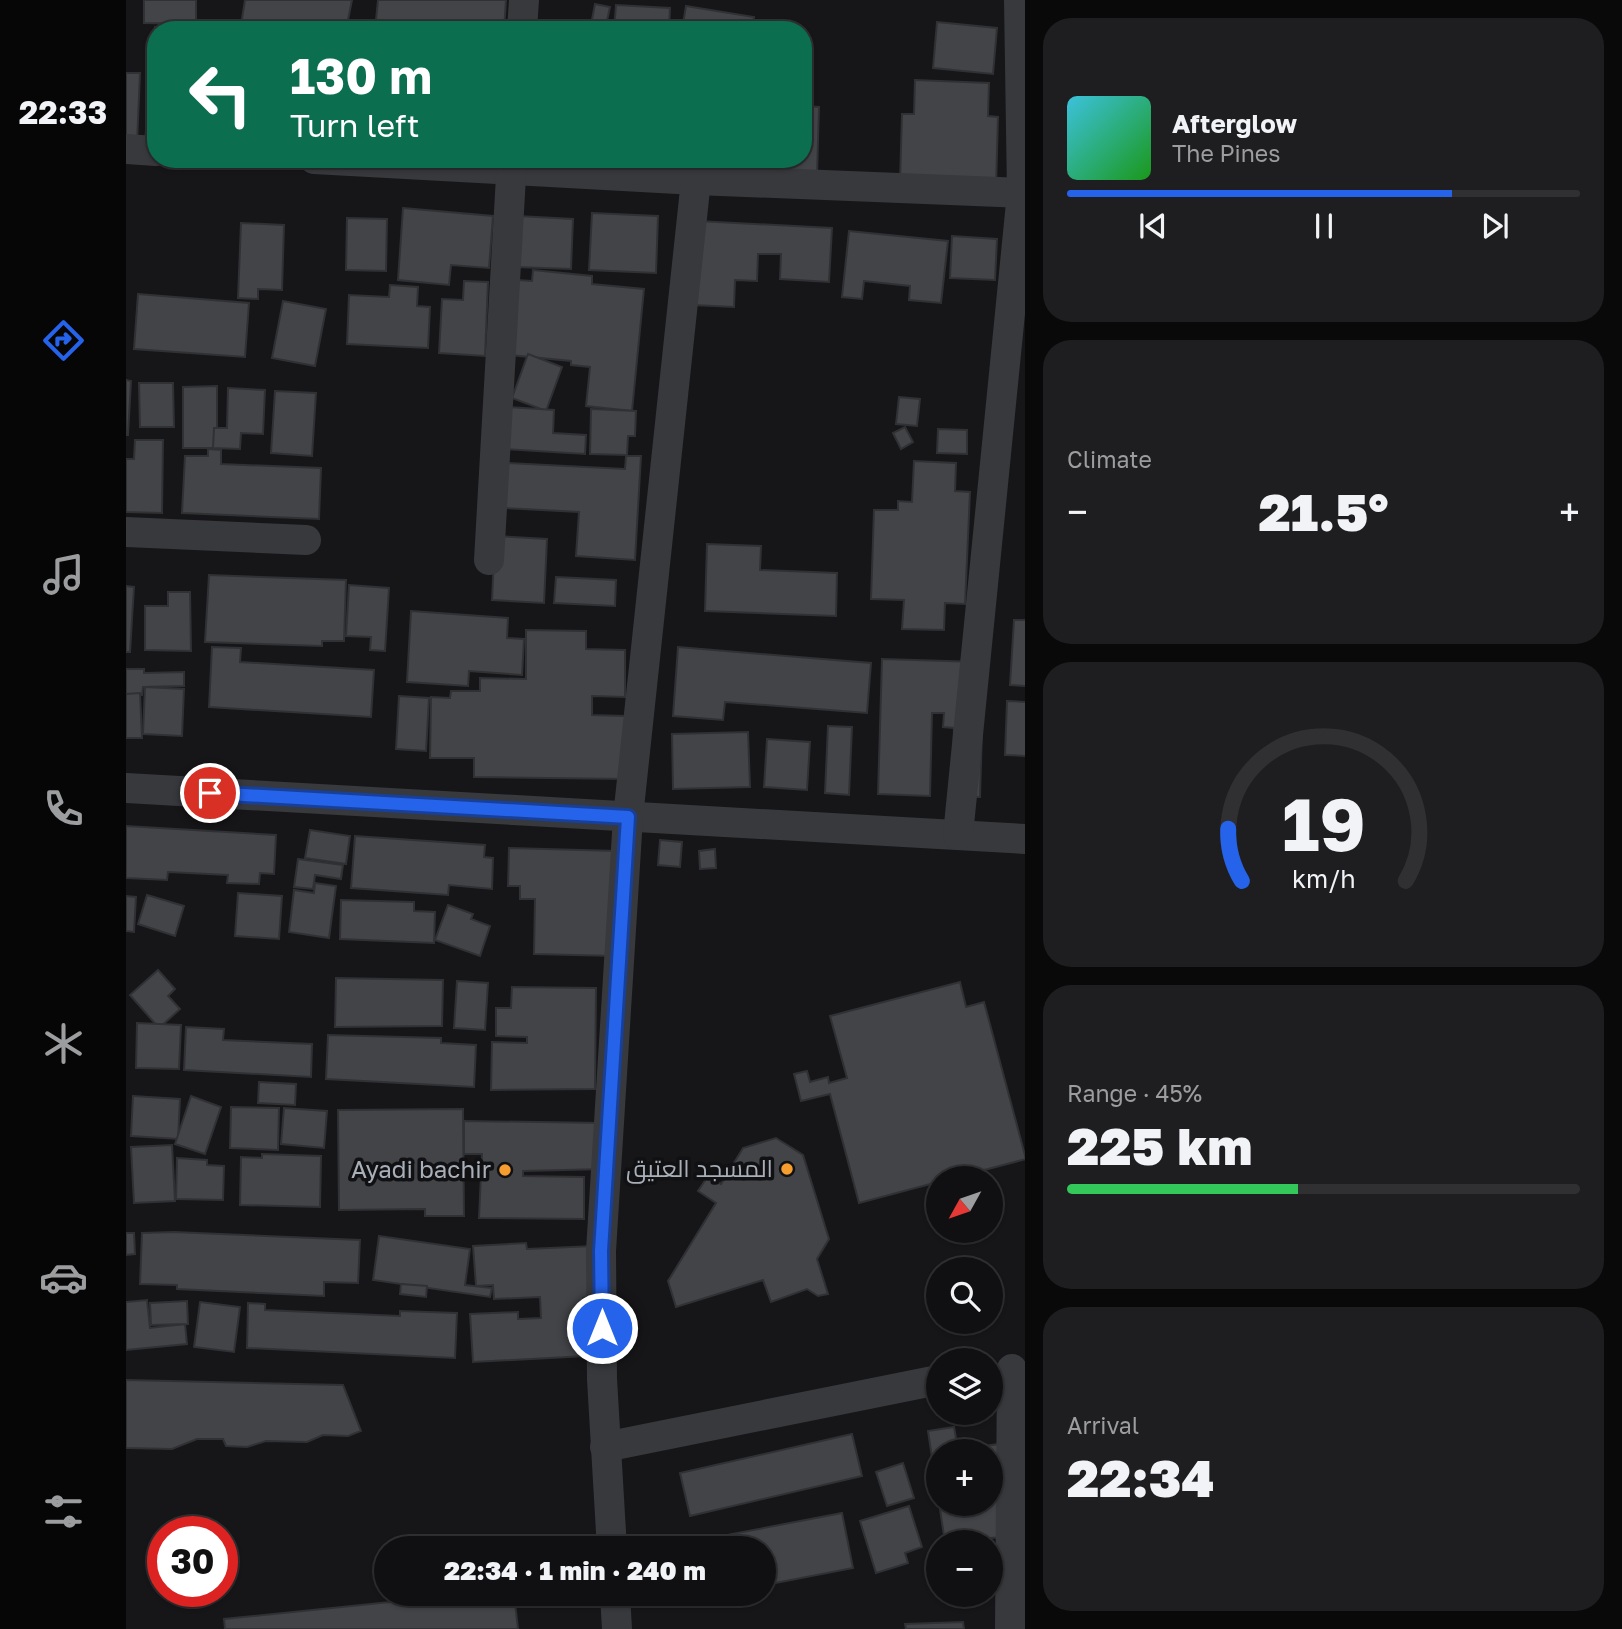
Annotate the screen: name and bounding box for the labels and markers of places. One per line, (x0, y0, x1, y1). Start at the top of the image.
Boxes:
pin (180, 763, 240, 823)
place label: المسجد العتيق (626, 1153, 773, 1184)
place label: Ayadi bachir (351, 1154, 491, 1183)
marker: المسجد العتيق (779, 1161, 795, 1177)
marker: Ayadi bachir (497, 1162, 513, 1178)

